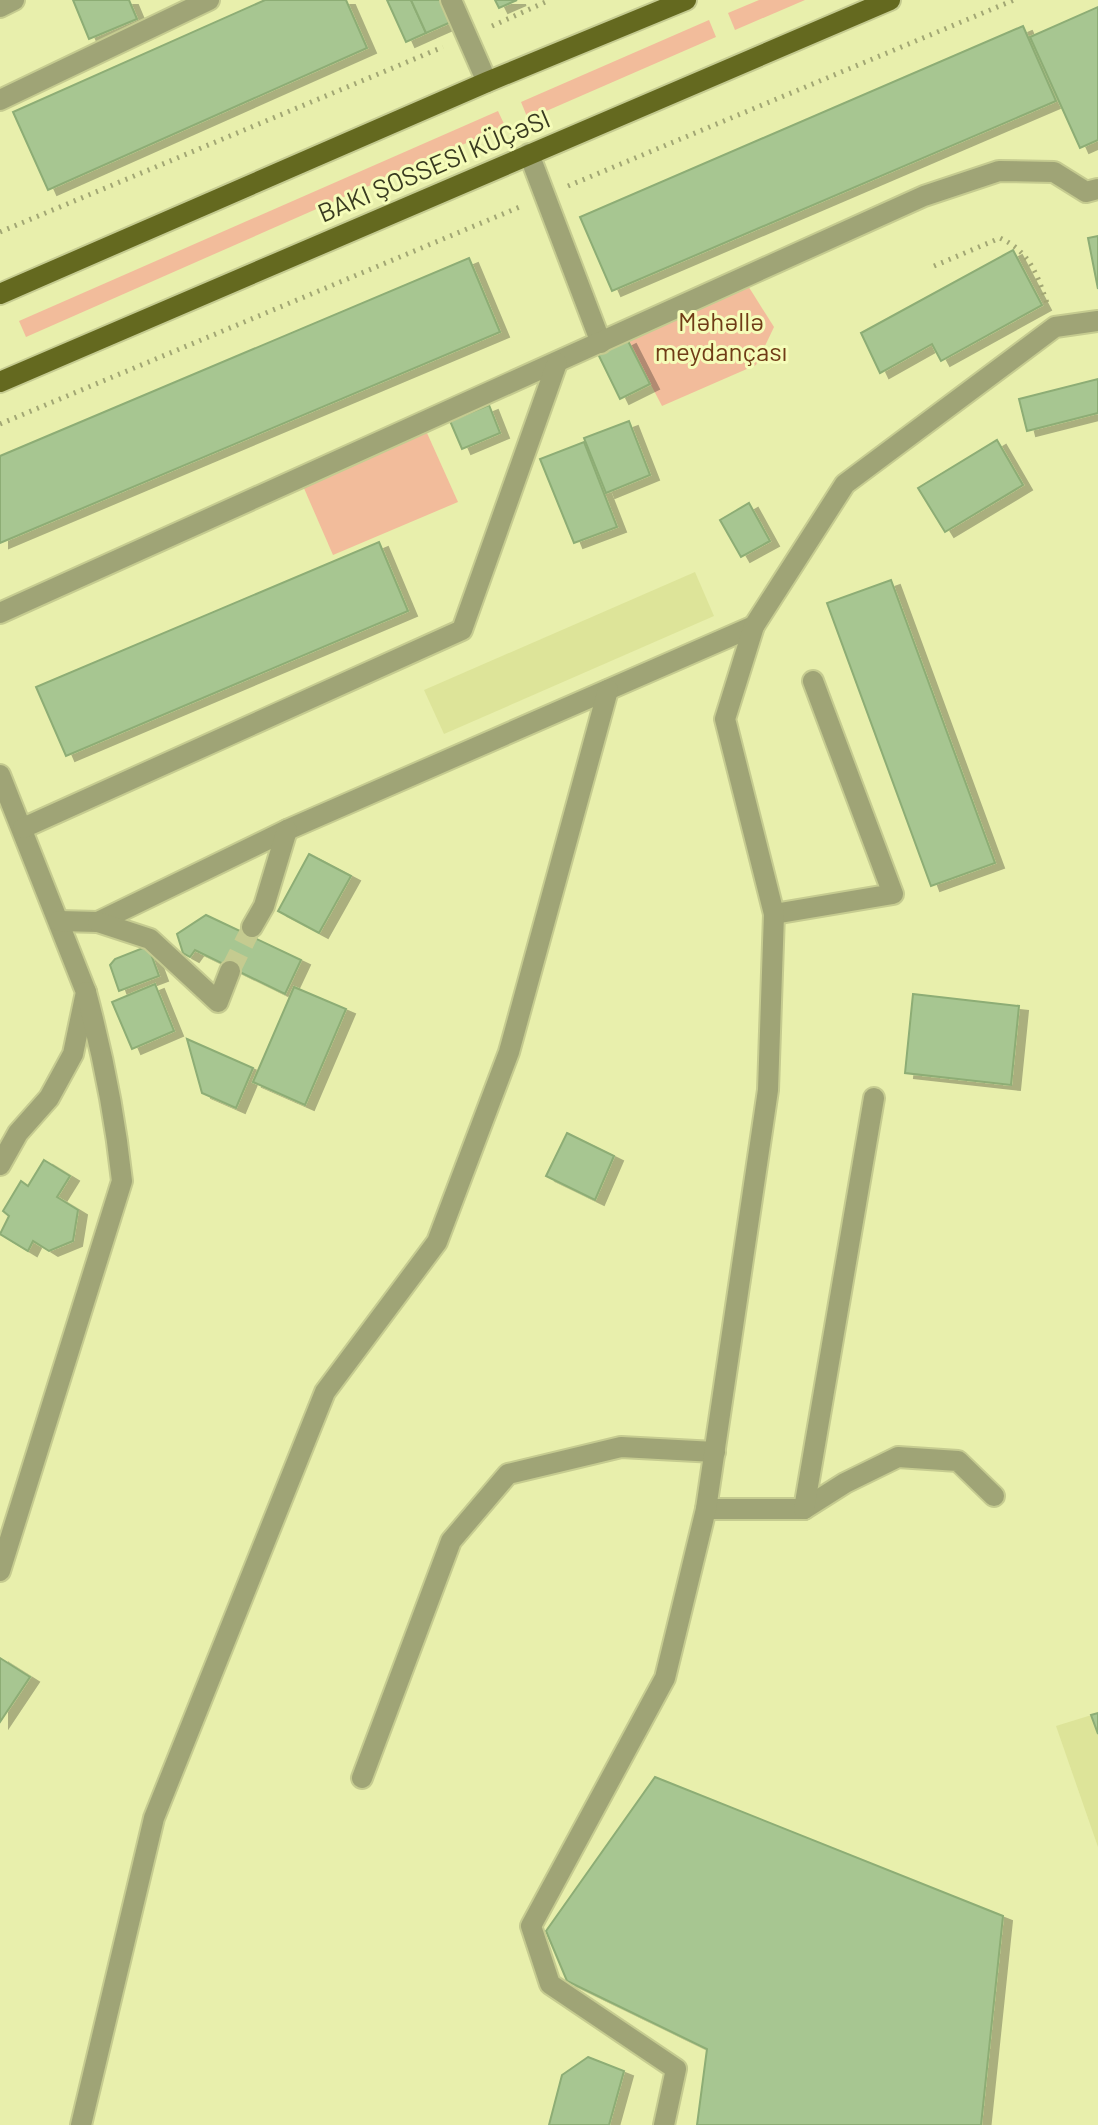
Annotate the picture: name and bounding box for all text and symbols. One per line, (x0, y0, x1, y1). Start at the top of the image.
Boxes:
street label: BAKI ŞOSSESI KÜÇƏSI (313, 102, 554, 228)
park label: Məhəllə meydançası (655, 305, 787, 366)

